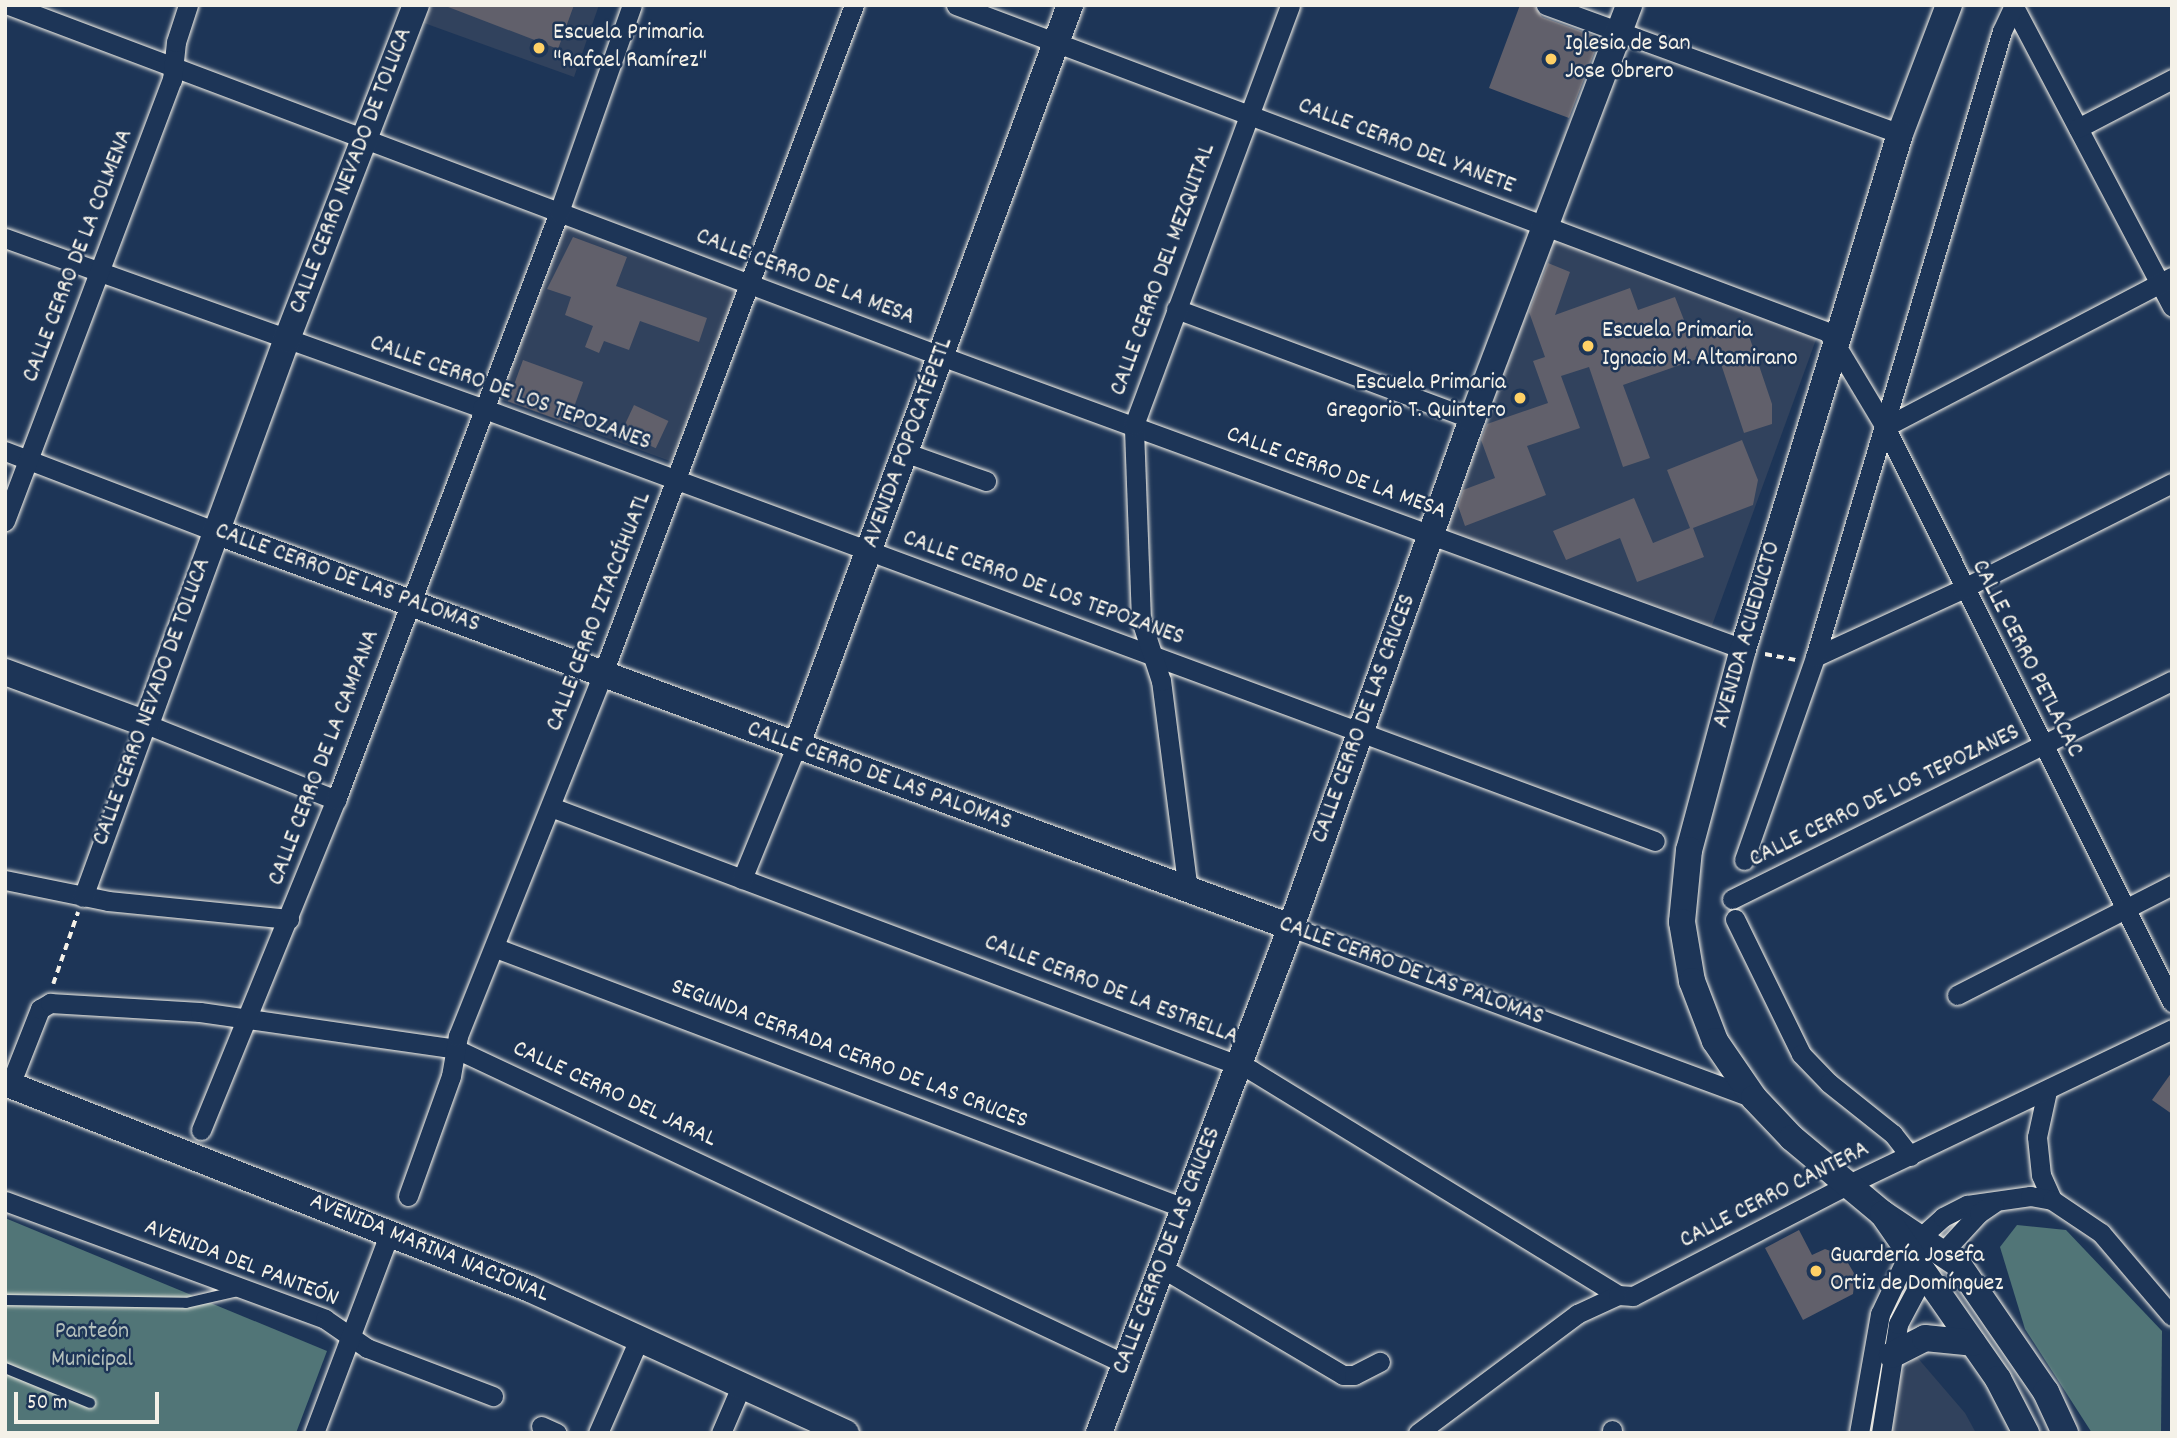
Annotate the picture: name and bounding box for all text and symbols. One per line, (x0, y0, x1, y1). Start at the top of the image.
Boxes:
place label: Escuela Primaria "Rafael Ramírez" (553, 20, 707, 76)
street label: CALLE CERRO NEVADO DE TOLUCA (284, 24, 420, 318)
place label: Iglesia de San Jose Obrero (1565, 31, 1691, 87)
marker: Escuela Primaria "Rafael Ramírez" (531, 40, 547, 56)
marker: Iglesia de San Jose Obrero (1543, 51, 1559, 67)
street label: CALLE CERRO DEL YANETE (1293, 92, 1519, 202)
street label: CALLE CERRO DE LA COLMENA (17, 125, 141, 387)
street label: CALLE CERRO DEL MEZQUITAL (1105, 140, 1223, 400)
street label: CALLE CERRO DE LA MESA (691, 223, 919, 333)
place label: Escuela Primaria Ignacio M. Altamirano (1602, 318, 1798, 374)
street label: CALLE CERRO DE LOS TEPOZANES (366, 330, 654, 458)
street label: AVENIDA POPOCATÉPETL (858, 334, 960, 552)
marker: Escuela Primaria Ignacio M. Altamirano (1580, 338, 1596, 354)
place label: Escuela Primaria Gregorio T. Quintero (1326, 370, 1506, 426)
marker: Escuela Primaria Gregorio T. Quintero (1512, 390, 1528, 406)
street label: CALLE CERRO DE LA MESA (1222, 421, 1450, 527)
street label: CALLE CERRO IZTACCÍHUATL (541, 488, 659, 736)
street label: CALLE CERRO DE LAS PALOMAS (211, 518, 483, 640)
street label: CALLE CERRO DE LOS TEPOZANES (899, 525, 1187, 653)
street label: AVENIDA ACUEDUCTO (1708, 539, 1788, 731)
street label: CALLE CERRO NEVADO DE TOLUCA (87, 554, 219, 850)
street label: CALLE CERRO PETLACAC (1964, 556, 2088, 762)
street label: CALLE CERRO DE LAS CRUCES (1307, 591, 1423, 847)
street label: CALLE CERRO DE LA CAMPANA (263, 626, 387, 890)
street label: CALLE CERRO DE LAS PALOMAS (743, 716, 1015, 838)
street label: CALLE CERRO DE LOS TEPOZANES (1745, 719, 2025, 875)
street label: CALLE CERRO DE LAS PALOMAS (1275, 911, 1547, 1033)
street label: CALLE CERRO DE LA ESTRELLA (980, 929, 1242, 1053)
street label: SEGUNDA CERRADA CERRO DE LAS CRUCES (667, 973, 1031, 1137)
street label: CALLE CERRO DEL JARAL (508, 1035, 720, 1155)
street label: CALLE CERRO DE LAS CRUCES (1108, 1123, 1228, 1379)
street label: CALLE CERRO CANTERA (1676, 1136, 1874, 1256)
street label: AVENIDA MARINA NACIONAL (305, 1188, 553, 1310)
street label: AVENIDA DEL PANTEÓN (140, 1214, 342, 1314)
place label: Guardería Josefa Ortiz de Domínguez (1830, 1243, 2003, 1299)
marker: Guardería Josefa Ortiz de Domínguez (1808, 1263, 1824, 1279)
park label: Panteón Municipal (51, 1319, 133, 1375)
scale bar (18, 1378, 163, 1422)
text: 50 m (27, 1389, 67, 1419)

